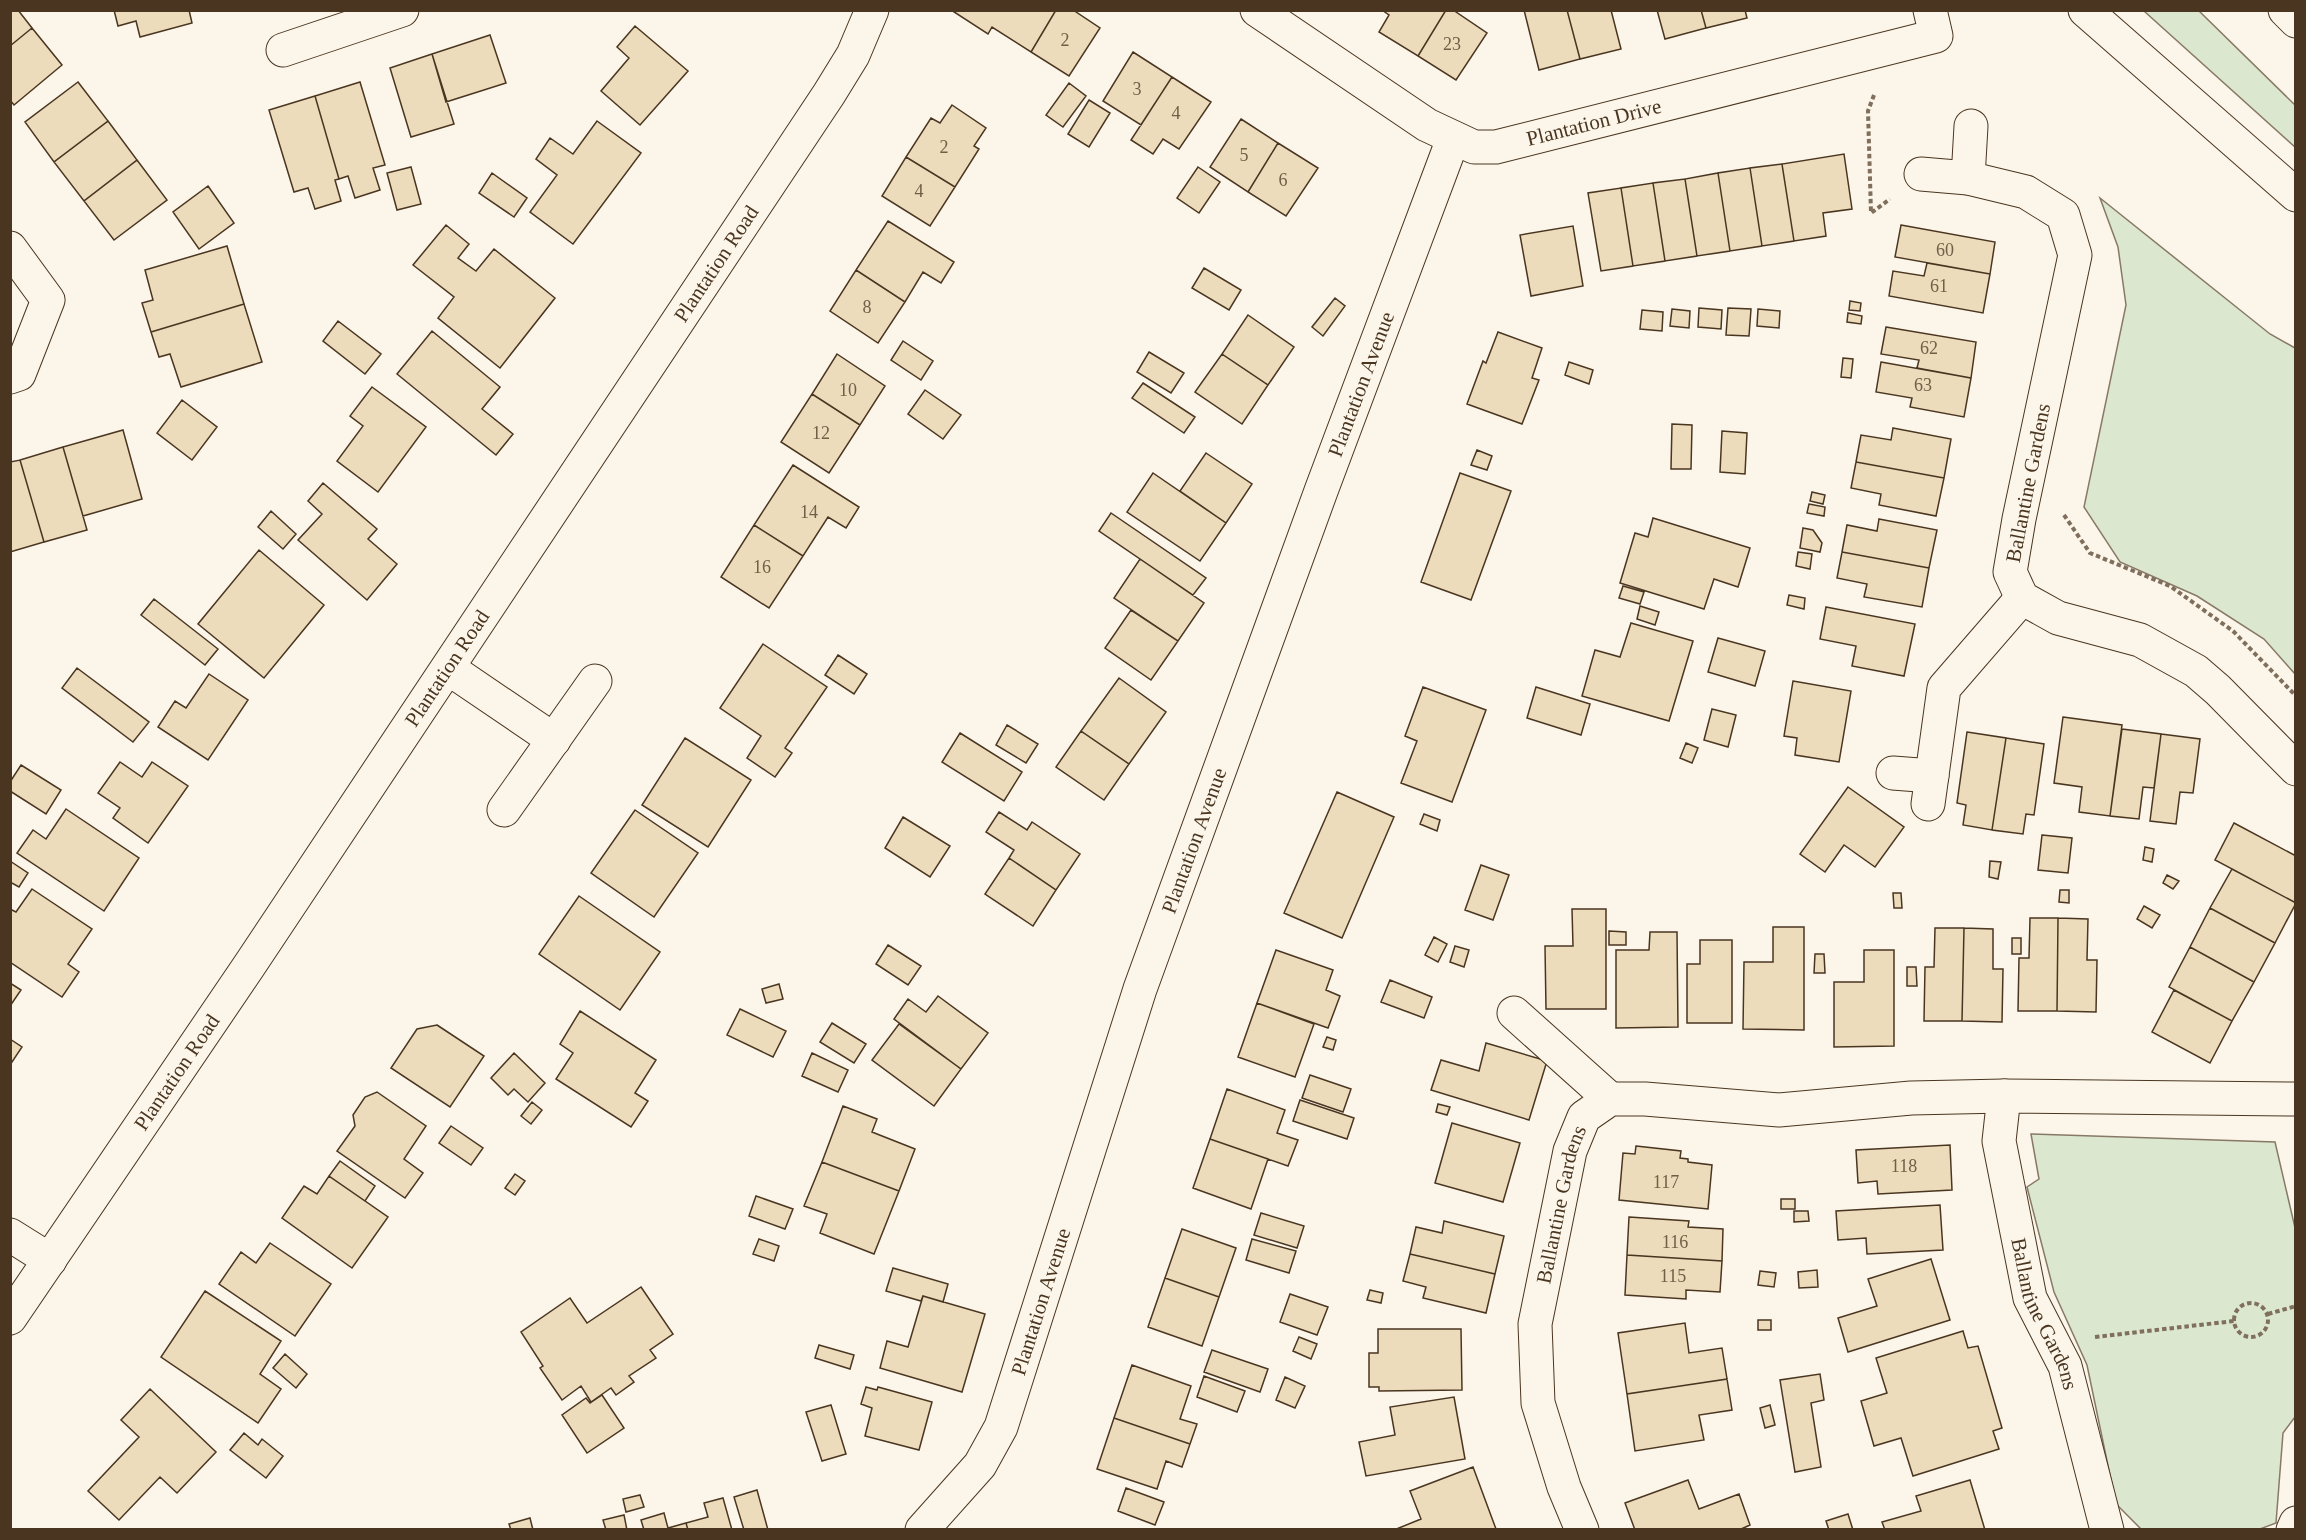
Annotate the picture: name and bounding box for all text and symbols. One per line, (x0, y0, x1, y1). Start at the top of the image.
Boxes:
house number: 2 (1061, 30, 1070, 50)
house number: 23 (1443, 34, 1461, 54)
house number: 3 (1133, 79, 1142, 99)
street label: Plantation Drive (1524, 94, 1664, 151)
house number: 4 (1172, 103, 1181, 123)
house number: 2 (940, 137, 949, 157)
house number: 5 (1240, 145, 1249, 165)
house number: 6 (1279, 170, 1288, 190)
house number: 4 (915, 181, 924, 201)
street label: Plantation Road (669, 200, 764, 326)
house number: 60 (1936, 240, 1954, 260)
house number: 61 (1930, 276, 1948, 296)
house number: 8 (863, 297, 872, 317)
street label: Plantation Avenue (1323, 308, 1399, 460)
house number: 62 (1920, 338, 1938, 358)
house number: 63 (1914, 375, 1932, 395)
house number: 10 (839, 380, 857, 400)
street label: Ballantine Gardens (2001, 401, 2055, 565)
house number: 12 (812, 423, 830, 443)
house number: 14 (800, 502, 818, 522)
house number: 16 (753, 557, 771, 577)
street label: Plantation Road (400, 605, 495, 731)
street label: Plantation Avenue (1157, 765, 1231, 917)
street label: Plantation Road (129, 1009, 225, 1135)
street label: Ballantine Gardens (1531, 1122, 1591, 1286)
house number: 118 (1891, 1156, 1917, 1176)
house number: 117 (1653, 1172, 1679, 1192)
street label: Plantation Avenue (1006, 1225, 1075, 1378)
house number: 116 (1662, 1232, 1688, 1252)
street label: Ballantine Gardens (2006, 1236, 2083, 1392)
house number: 115 (1660, 1266, 1686, 1286)

